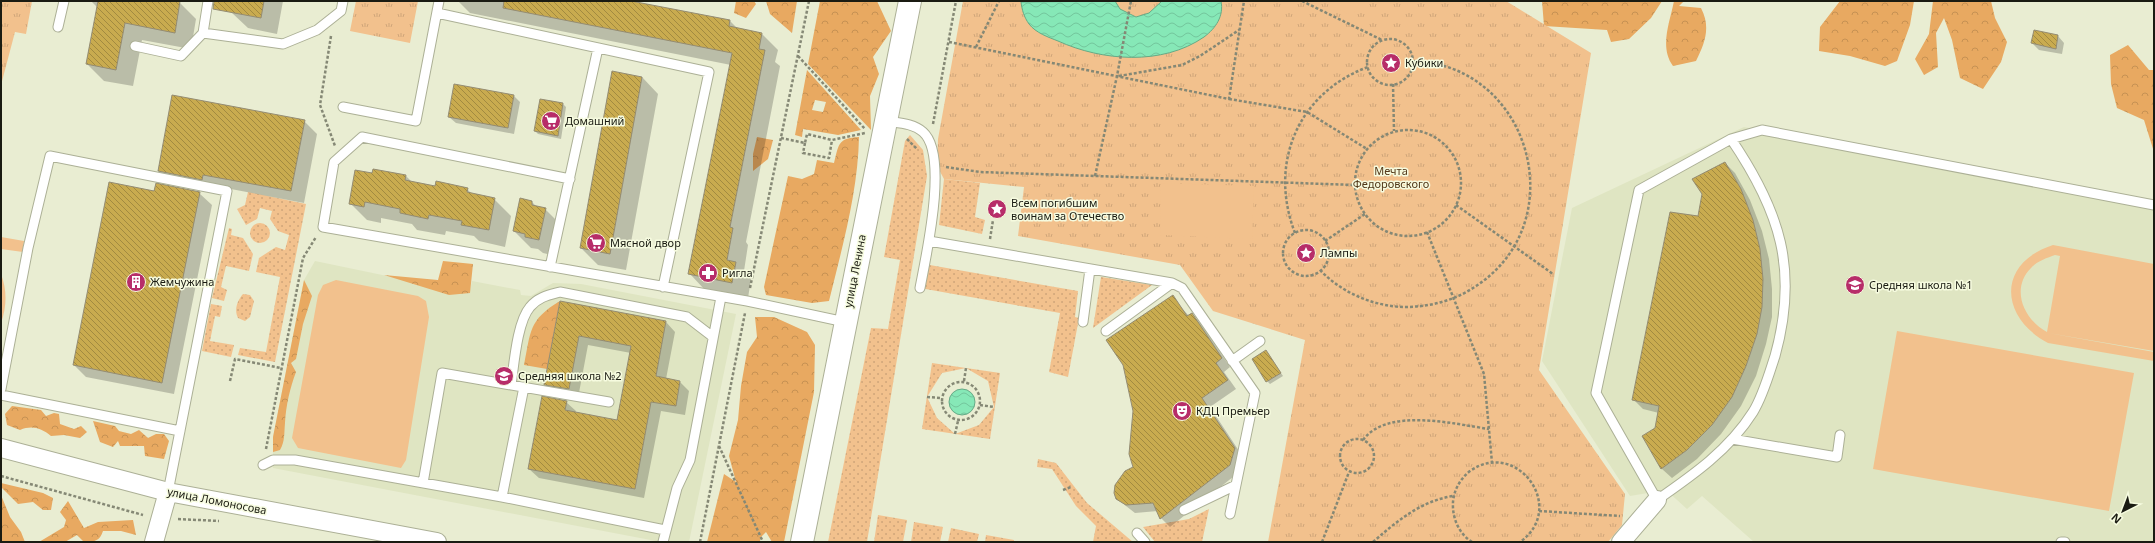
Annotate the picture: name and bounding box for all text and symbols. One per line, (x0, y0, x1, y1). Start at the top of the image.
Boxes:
place icon: Кубики (1380, 52, 1402, 74)
place label: Кубики (1405, 55, 1443, 70)
supermarket icon: Домашний (540, 110, 562, 132)
place label: Домашний (565, 113, 624, 128)
park label: Мечта Федоровского (1353, 163, 1429, 191)
place label: Всем погибшим воинам за Отечество (1011, 195, 1124, 223)
place icon: Всем погибшим воинам за Отечество (986, 198, 1008, 220)
supermarket icon: Мясной двор (585, 232, 607, 254)
street label: улица Ленина (840, 233, 869, 309)
place label: Мясной двор (610, 235, 681, 250)
place icon: Лампы (1295, 242, 1317, 264)
place label: Лампы (1320, 245, 1357, 260)
pharmacy icon: Ригла (697, 262, 719, 284)
place label: Ригла (722, 265, 753, 280)
building icon: Жемчужина (125, 271, 147, 293)
place label: Жемчужина (150, 274, 214, 289)
school or university icon: Средняя школа №1 (1844, 274, 1866, 296)
place label: Средняя школа №1 (1869, 277, 1973, 292)
school or university icon: Средняя школа №2 (493, 365, 515, 387)
place label: Средняя школа №2 (518, 368, 622, 383)
theatre icon: КДЦ Премьер (1171, 400, 1193, 422)
place label: КДЦ Премьер (1196, 403, 1270, 418)
street label: улица Ломоносова (166, 484, 268, 517)
north arrow (2103, 491, 2143, 531)
text: N (2108, 510, 2124, 527)

